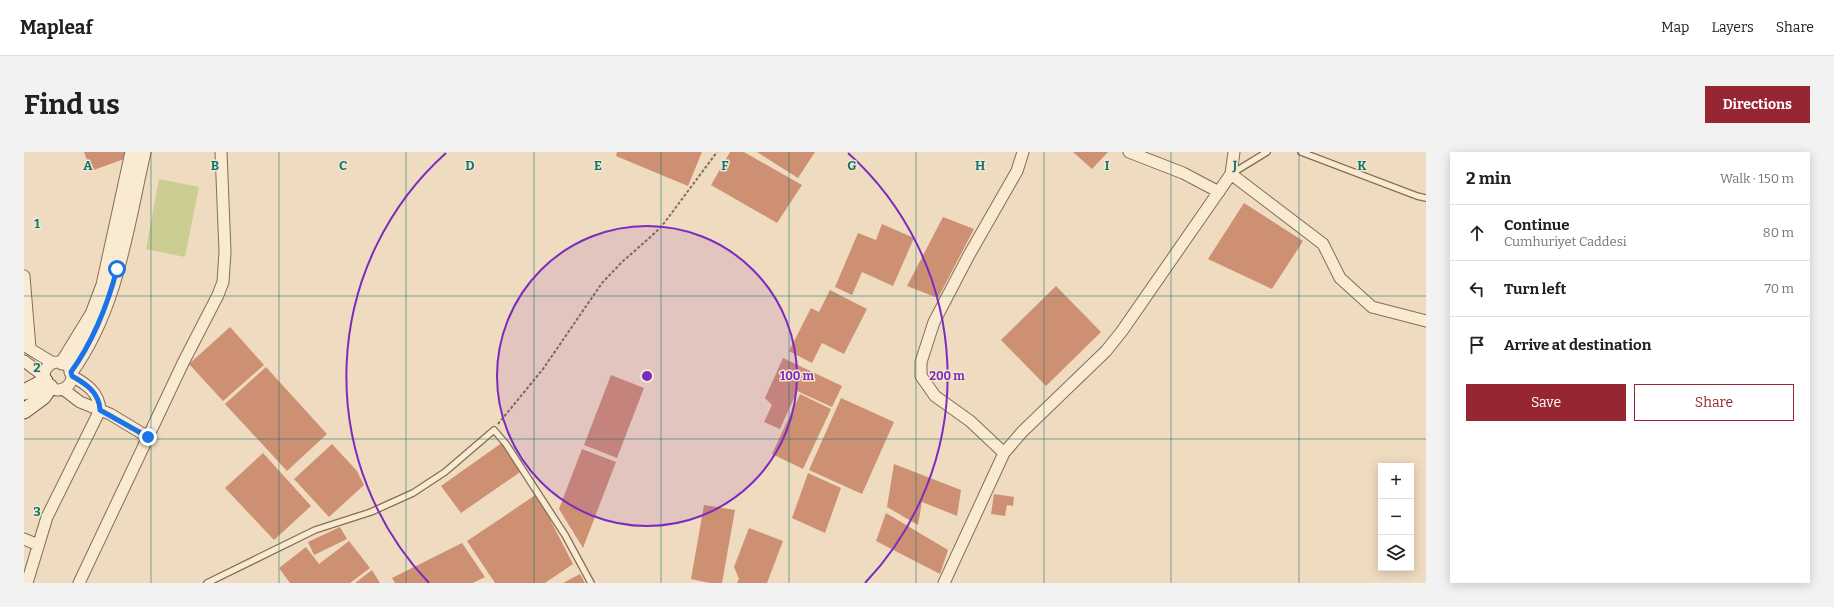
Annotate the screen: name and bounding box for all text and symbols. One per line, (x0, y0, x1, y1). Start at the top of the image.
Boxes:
text: Mapleaf (20, 16, 93, 39)
text: Map (1661, 19, 1689, 36)
text: Layers (1711, 19, 1754, 36)
text: Share (1776, 19, 1814, 36)
button: Directions (1705, 86, 1810, 123)
text: Find us (24, 88, 120, 121)
text: A (83, 158, 93, 173)
text: B (211, 158, 219, 173)
text: C (339, 158, 347, 173)
text: D (465, 158, 475, 173)
text: E (594, 158, 602, 173)
text: F (721, 158, 729, 173)
text: G (847, 158, 857, 173)
text: H (975, 158, 985, 173)
text: I (1105, 158, 1110, 173)
text: J (1232, 158, 1238, 173)
text: K (1357, 158, 1367, 173)
text: 2 min (1466, 168, 1511, 189)
text: Walk · 150 m (1720, 171, 1794, 186)
text: 1 (34, 216, 40, 231)
text: Continue (1504, 216, 1570, 234)
icon: ahead (1466, 222, 1488, 244)
text: 80 m (1763, 225, 1794, 240)
text: Cumhuriyet Caddesi (1504, 234, 1627, 249)
route start (108, 260, 126, 278)
icon: left (1466, 278, 1488, 300)
text: Turn left (1504, 280, 1566, 298)
text: 70 m (1764, 281, 1794, 296)
icon: arrive (1466, 334, 1488, 356)
text: Arrive at destination (1504, 336, 1651, 354)
text: 2 (33, 360, 41, 375)
centre of rings (640, 369, 654, 383)
text: 100 m (780, 369, 815, 383)
text: 200 m (929, 369, 965, 383)
button: Save (1466, 384, 1626, 421)
button: Share (1634, 384, 1794, 421)
route end (139, 428, 157, 446)
map controls (1378, 463, 1414, 571)
button: + (1378, 463, 1414, 499)
button: − (1378, 499, 1414, 535)
text: 3 (33, 504, 41, 519)
button: layers (1378, 535, 1414, 571)

